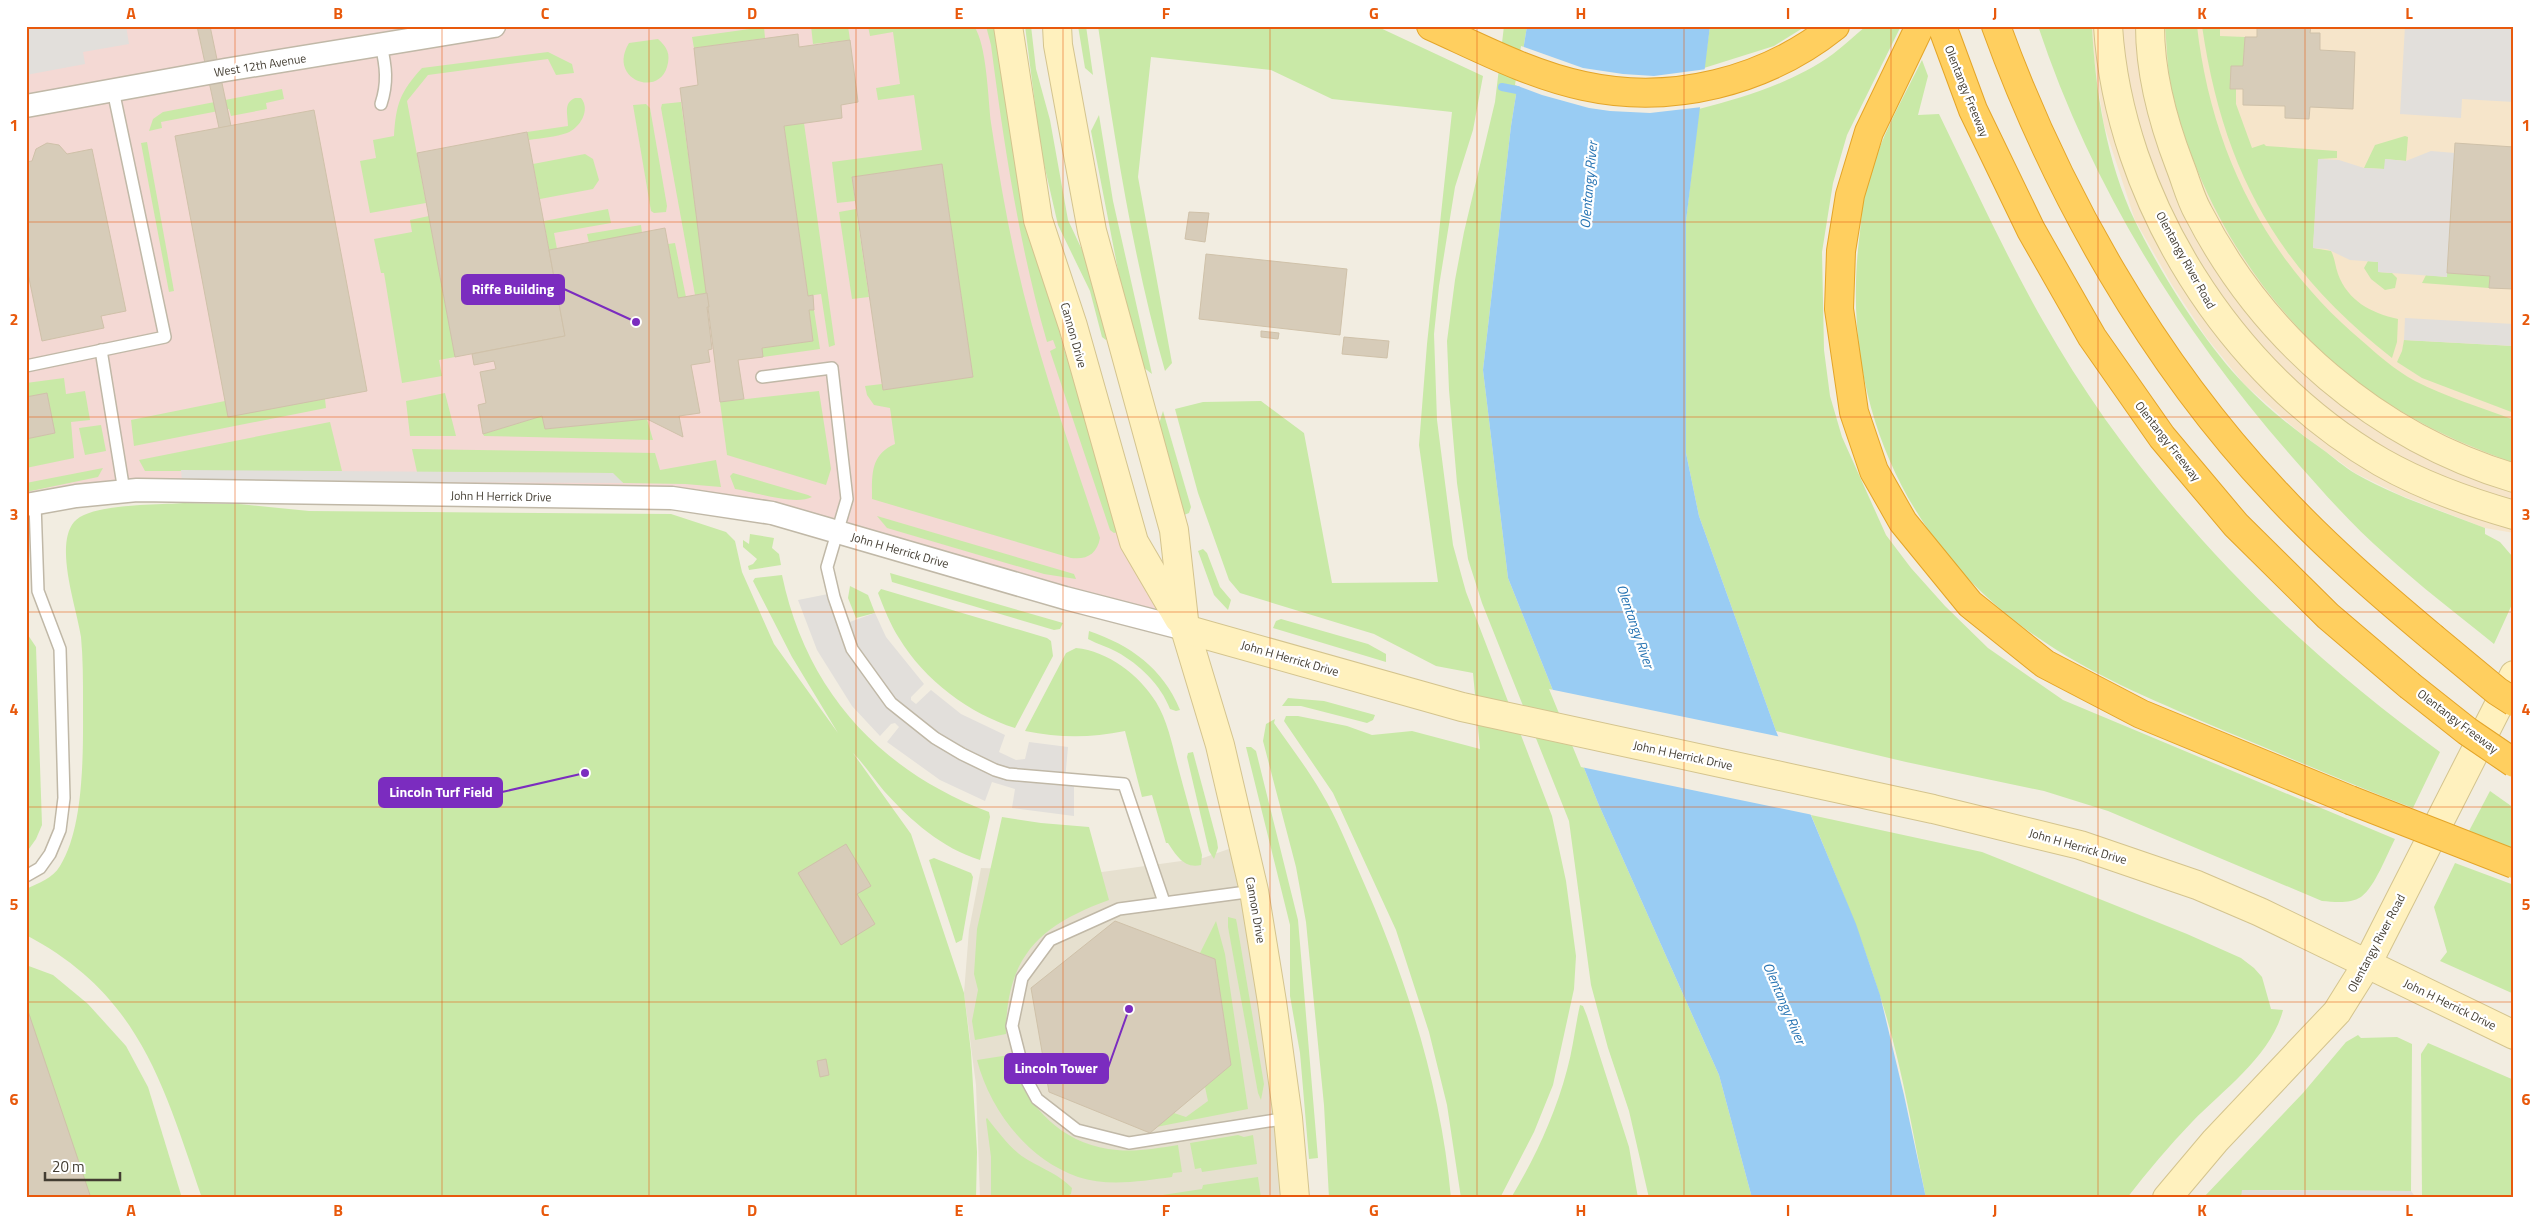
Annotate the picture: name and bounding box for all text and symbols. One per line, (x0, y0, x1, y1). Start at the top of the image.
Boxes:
text: A (126, 1, 136, 25)
text: B (333, 1, 343, 25)
text: C (541, 1, 550, 25)
text: D (747, 1, 757, 25)
text: E (955, 1, 964, 25)
text: F (1162, 1, 1171, 25)
text: G (1369, 1, 1379, 25)
text: H (1576, 1, 1586, 25)
text: I (1786, 1, 1790, 25)
text: J (1993, 1, 1997, 25)
text: K (2197, 1, 2207, 25)
text: L (2405, 1, 2413, 25)
street label: Olentangy Freeway (1940, 42, 1994, 140)
street label: West 12th Avenue (213, 48, 307, 82)
text: 1 (10, 113, 18, 137)
text: 1 (2522, 113, 2530, 137)
water label: Olentangy River (1574, 139, 1602, 229)
street label: Olentangy River Road (2151, 208, 2221, 312)
callout: Riffe Building (462, 275, 564, 304)
text: Riffe Building (472, 278, 555, 299)
street label: Cannon Drive (1056, 300, 1092, 370)
text: 2 (10, 307, 18, 331)
text: 2 (2522, 307, 2530, 331)
street label: Olentangy Freeway (2131, 397, 2206, 485)
street label: John H Herrick Drive (450, 486, 552, 506)
text: 3 (10, 502, 18, 526)
text: 3 (2522, 502, 2530, 526)
street label: John H Herrick Drive (849, 527, 951, 573)
water label: Olentangy River (1612, 581, 1661, 672)
street label: John H Herrick Drive (1239, 635, 1341, 681)
street label: Olentangy Freeway (2413, 684, 2503, 758)
text: 4 (10, 697, 19, 721)
text: 4 (2522, 697, 2531, 721)
street label: John H Herrick Drive (1632, 735, 1734, 775)
callout: Lincoln Turf Field (379, 778, 502, 807)
text: Lincoln Turf Field (389, 781, 493, 802)
street label: John H Herrick Drive (2027, 823, 2129, 869)
street label: Cannon Drive (1241, 875, 1271, 945)
street label: Olentangy River Road (2342, 890, 2410, 996)
text: 5 (10, 892, 19, 916)
text: 5 (2522, 892, 2531, 916)
water label: Olentangy River (1758, 959, 1812, 1049)
street label: John H Herrick Drive (2400, 973, 2500, 1035)
callout: Lincoln Tower (1005, 1054, 1108, 1083)
text: Lincoln Tower (1014, 1057, 1098, 1078)
text: 6 (10, 1087, 19, 1111)
text: 6 (2522, 1087, 2531, 1111)
scale bar (45, 1149, 120, 1181)
text: 20 m (52, 1155, 85, 1178)
text: A (126, 1198, 136, 1222)
text: B (333, 1198, 343, 1222)
text: C (541, 1198, 550, 1222)
text: D (747, 1198, 757, 1222)
text: E (955, 1198, 964, 1222)
text: F (1162, 1198, 1171, 1222)
text: G (1369, 1198, 1379, 1222)
text: H (1576, 1198, 1586, 1222)
text: I (1786, 1198, 1790, 1222)
text: J (1993, 1198, 1997, 1222)
text: K (2197, 1198, 2207, 1222)
text: L (2405, 1198, 2413, 1222)

